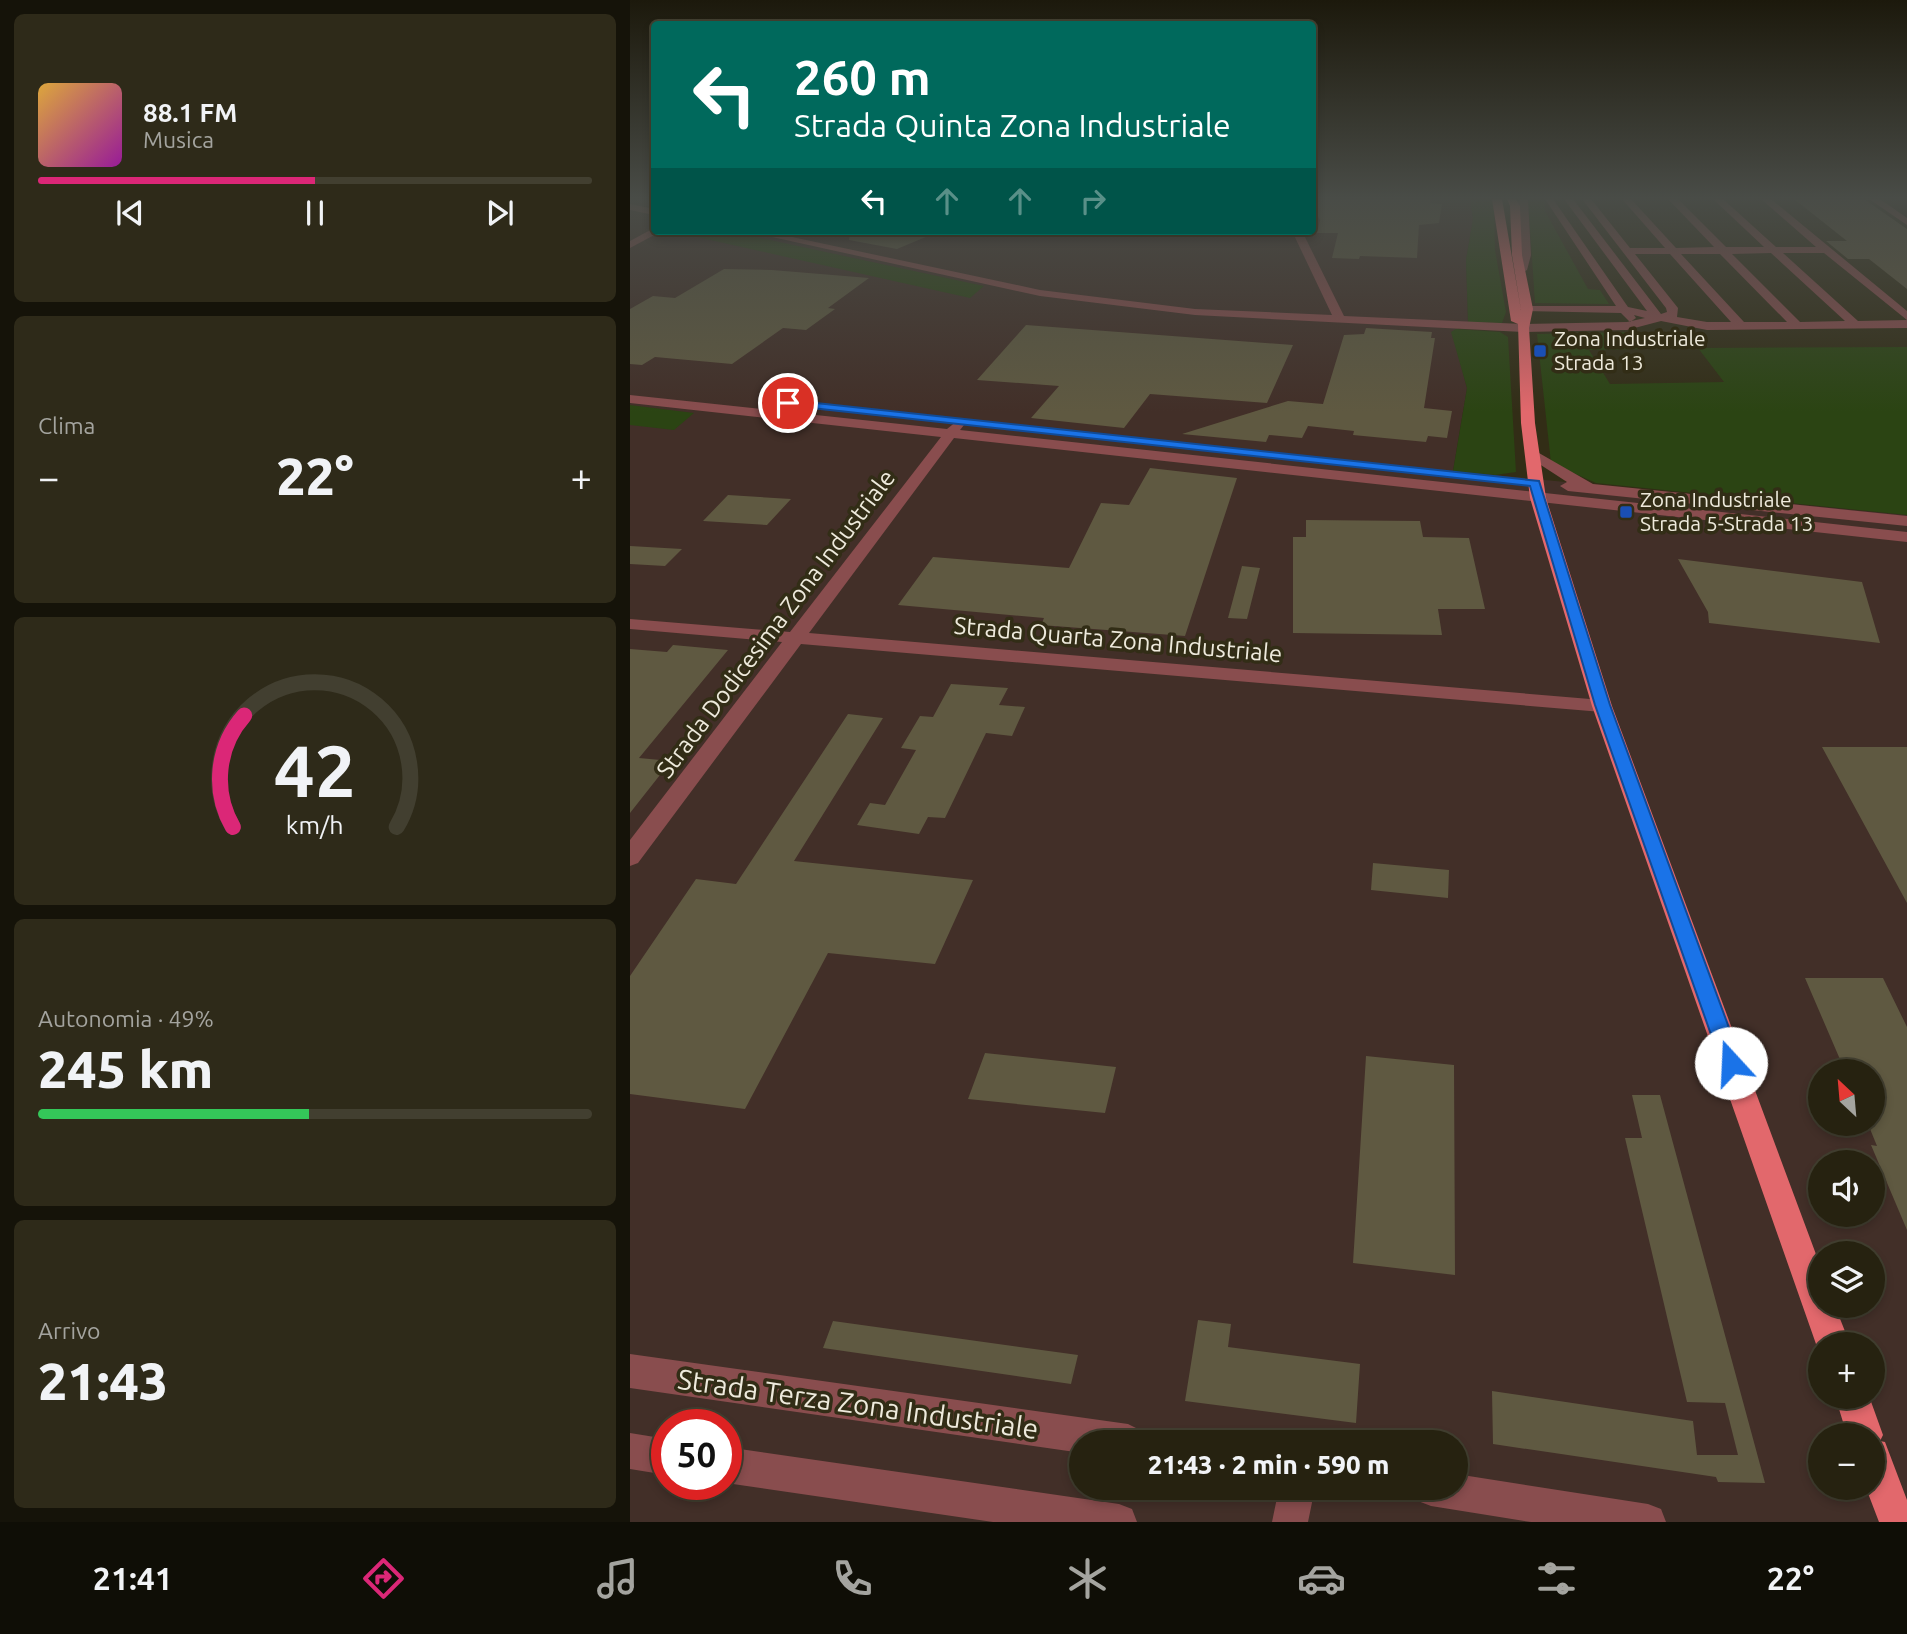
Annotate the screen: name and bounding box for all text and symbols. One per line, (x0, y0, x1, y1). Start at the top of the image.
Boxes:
icon: left (679, 49, 770, 140)
text: 260 m (794, 49, 931, 104)
text: 88.1 FM (143, 98, 237, 127)
text: Strada Quinta Zona Industriale (794, 107, 1231, 143)
text: Musica (143, 127, 214, 152)
icon: left (855, 182, 893, 220)
icon: ahead (928, 182, 966, 220)
icon: ahead (1001, 182, 1039, 220)
icon: right (1074, 182, 1112, 220)
icon: previous (111, 194, 149, 232)
icon: pause (296, 194, 334, 232)
icon: next (481, 194, 519, 232)
place label: Zona Industriale Strada 13 (1554, 326, 1706, 374)
marker: Zona Industriale Strada 13 (1532, 343, 1548, 359)
pin (758, 373, 818, 433)
icon: arrive (769, 384, 807, 422)
text: Clima (38, 413, 95, 438)
text: 22° (276, 447, 354, 505)
text: − (38, 456, 59, 498)
text: + (571, 456, 592, 498)
street label: Strada Dodicesima Zona Industriale (651, 464, 900, 783)
place label: Zona Industriale Strada 5-Strada 13 (1640, 487, 1813, 535)
marker: Zona Industriale Strada 5-Strada 13 (1618, 504, 1634, 520)
street label: Strada Quarta Zona Industriale (953, 612, 1283, 667)
text: 42 (274, 729, 356, 811)
text: km/h (286, 811, 344, 839)
text: Autonomia · 49% (38, 1006, 214, 1031)
position arrow (1694, 1026, 1768, 1100)
text: 245 km (38, 1040, 213, 1098)
north arrow (1808, 1059, 1885, 1136)
map controls (1808, 1059, 1885, 1500)
button: sound (1808, 1150, 1885, 1227)
button: layers (1808, 1241, 1885, 1318)
text: Arrivo (38, 1318, 101, 1343)
button: + (1808, 1332, 1885, 1409)
text: 21:43 (38, 1352, 168, 1410)
street label: Strada Terza Zona Industriale (676, 1363, 1040, 1444)
speed limit sign: 50 (651, 1409, 742, 1500)
button: − (1808, 1423, 1885, 1500)
text: 21:43 · 2 min · 590 m (1148, 1450, 1389, 1479)
icon: directions (359, 1554, 408, 1603)
icon: music (593, 1554, 642, 1603)
icon: phone (828, 1554, 877, 1603)
icon: climate (1063, 1554, 1112, 1603)
icon: car (1297, 1554, 1346, 1603)
icon: filters (1532, 1554, 1581, 1603)
text: 21:41 (93, 1560, 173, 1596)
text: 22° (1767, 1560, 1814, 1596)

